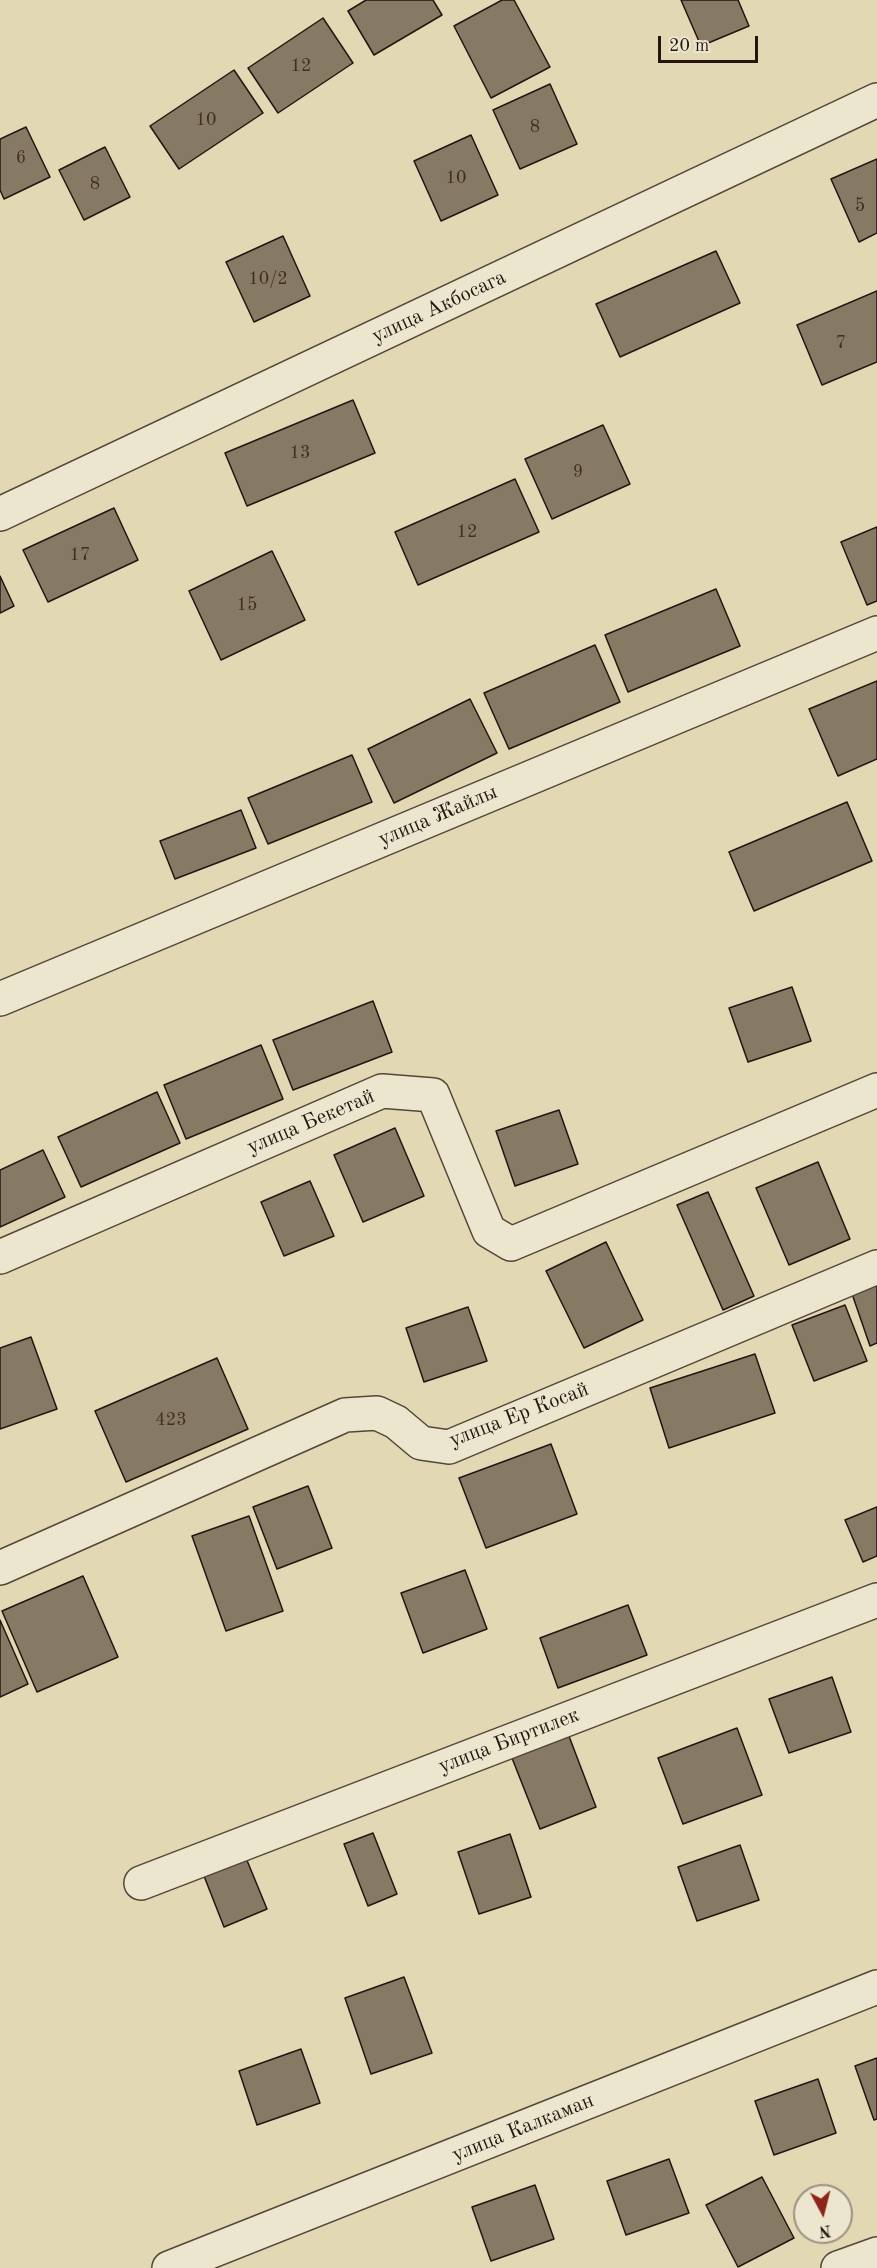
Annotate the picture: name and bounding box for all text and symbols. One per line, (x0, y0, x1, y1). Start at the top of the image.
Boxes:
scale bar (661, 24, 762, 62)
text: 20 m (669, 37, 709, 55)
house number: 12 (291, 55, 311, 77)
house number: 10 (196, 109, 216, 131)
house number: 8 (530, 116, 540, 138)
house number: 6 (16, 147, 26, 169)
house number: 10 (446, 167, 466, 189)
house number: 8 (90, 173, 100, 195)
house number: 5 (855, 195, 865, 217)
street label: улица Акбосага (368, 265, 510, 349)
house number: 10/2 (248, 268, 288, 290)
house number: 7 (836, 332, 846, 354)
house number: 13 (290, 442, 310, 464)
house number: 9 (573, 461, 583, 483)
house number: 12 (457, 521, 477, 543)
house number: 17 (70, 544, 90, 566)
house number: 15 (237, 594, 257, 616)
street label: улица Жайлы (375, 780, 501, 852)
street label: улица Бекетай (244, 1084, 378, 1160)
street label: улица Ер Косай (446, 1377, 592, 1453)
house number: 423 (155, 1409, 187, 1431)
street label: улица Биртилек (435, 1703, 583, 1779)
street label: улица Калкаман (448, 2088, 598, 2168)
north arrow (793, 2184, 853, 2244)
text: N (818, 2221, 832, 2239)

